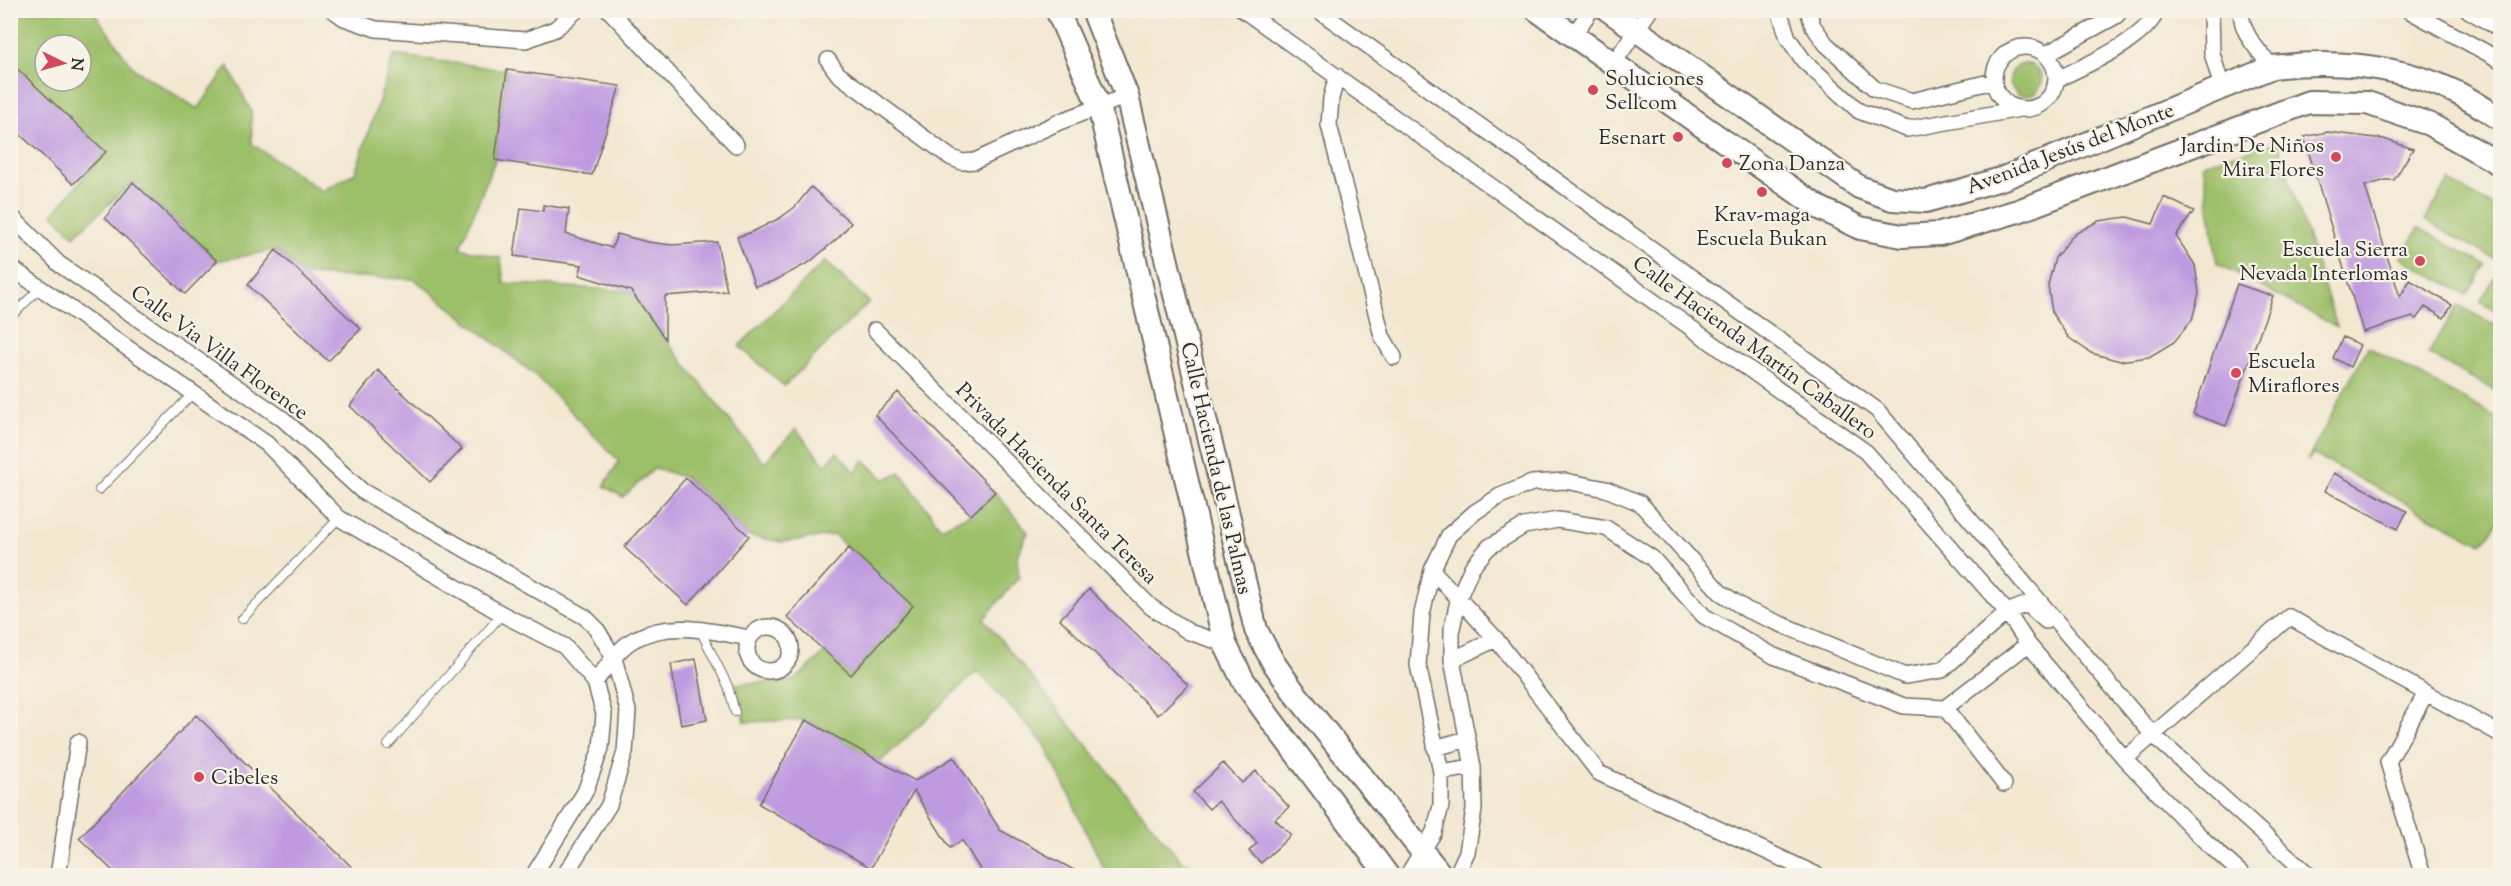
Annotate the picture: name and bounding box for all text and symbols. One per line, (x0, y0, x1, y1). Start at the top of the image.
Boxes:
north arrow (33, 33, 93, 93)
text: N (63, 57, 87, 72)
place label: Soluciones Sellcom (1605, 65, 1704, 119)
marker: Soluciones Sellcom (1586, 83, 1600, 97)
street label: Avenida Jesús del Monte (1962, 96, 2179, 203)
place label: Esenart (1598, 124, 1666, 154)
marker: Esenart (1671, 130, 1685, 144)
place label: Jardin De Niños Mira Flores (2179, 132, 2324, 186)
place label: Zona Danza (1739, 150, 1846, 180)
marker: Jardin De Niños Mira Flores (2329, 150, 2343, 164)
marker: Zona Danza (1720, 156, 1734, 170)
marker: Krav-maga Escuela Bukan (1755, 185, 1769, 199)
place label: Krav-maga Escuela Bukan (1696, 201, 1828, 255)
place label: Escuela Sierra Nevada Interlomas (2239, 236, 2408, 290)
street label: Calle Hacienda Martín Caballero (1625, 250, 1882, 448)
marker: Escuela Sierra Nevada Interlomas (2413, 254, 2427, 268)
street label: Calle Via Villa Florence (124, 279, 314, 428)
street label: Calle Hacienda de las Palmas (1171, 339, 1259, 598)
place label: Escuela Miraflores (2248, 348, 2340, 402)
marker: Escuela Miraflores (2229, 366, 2243, 380)
street label: Privada Hacienda Santa Teresa (948, 377, 1164, 592)
place label: Cibeles (211, 764, 278, 794)
marker: Cibeles (192, 770, 206, 784)

